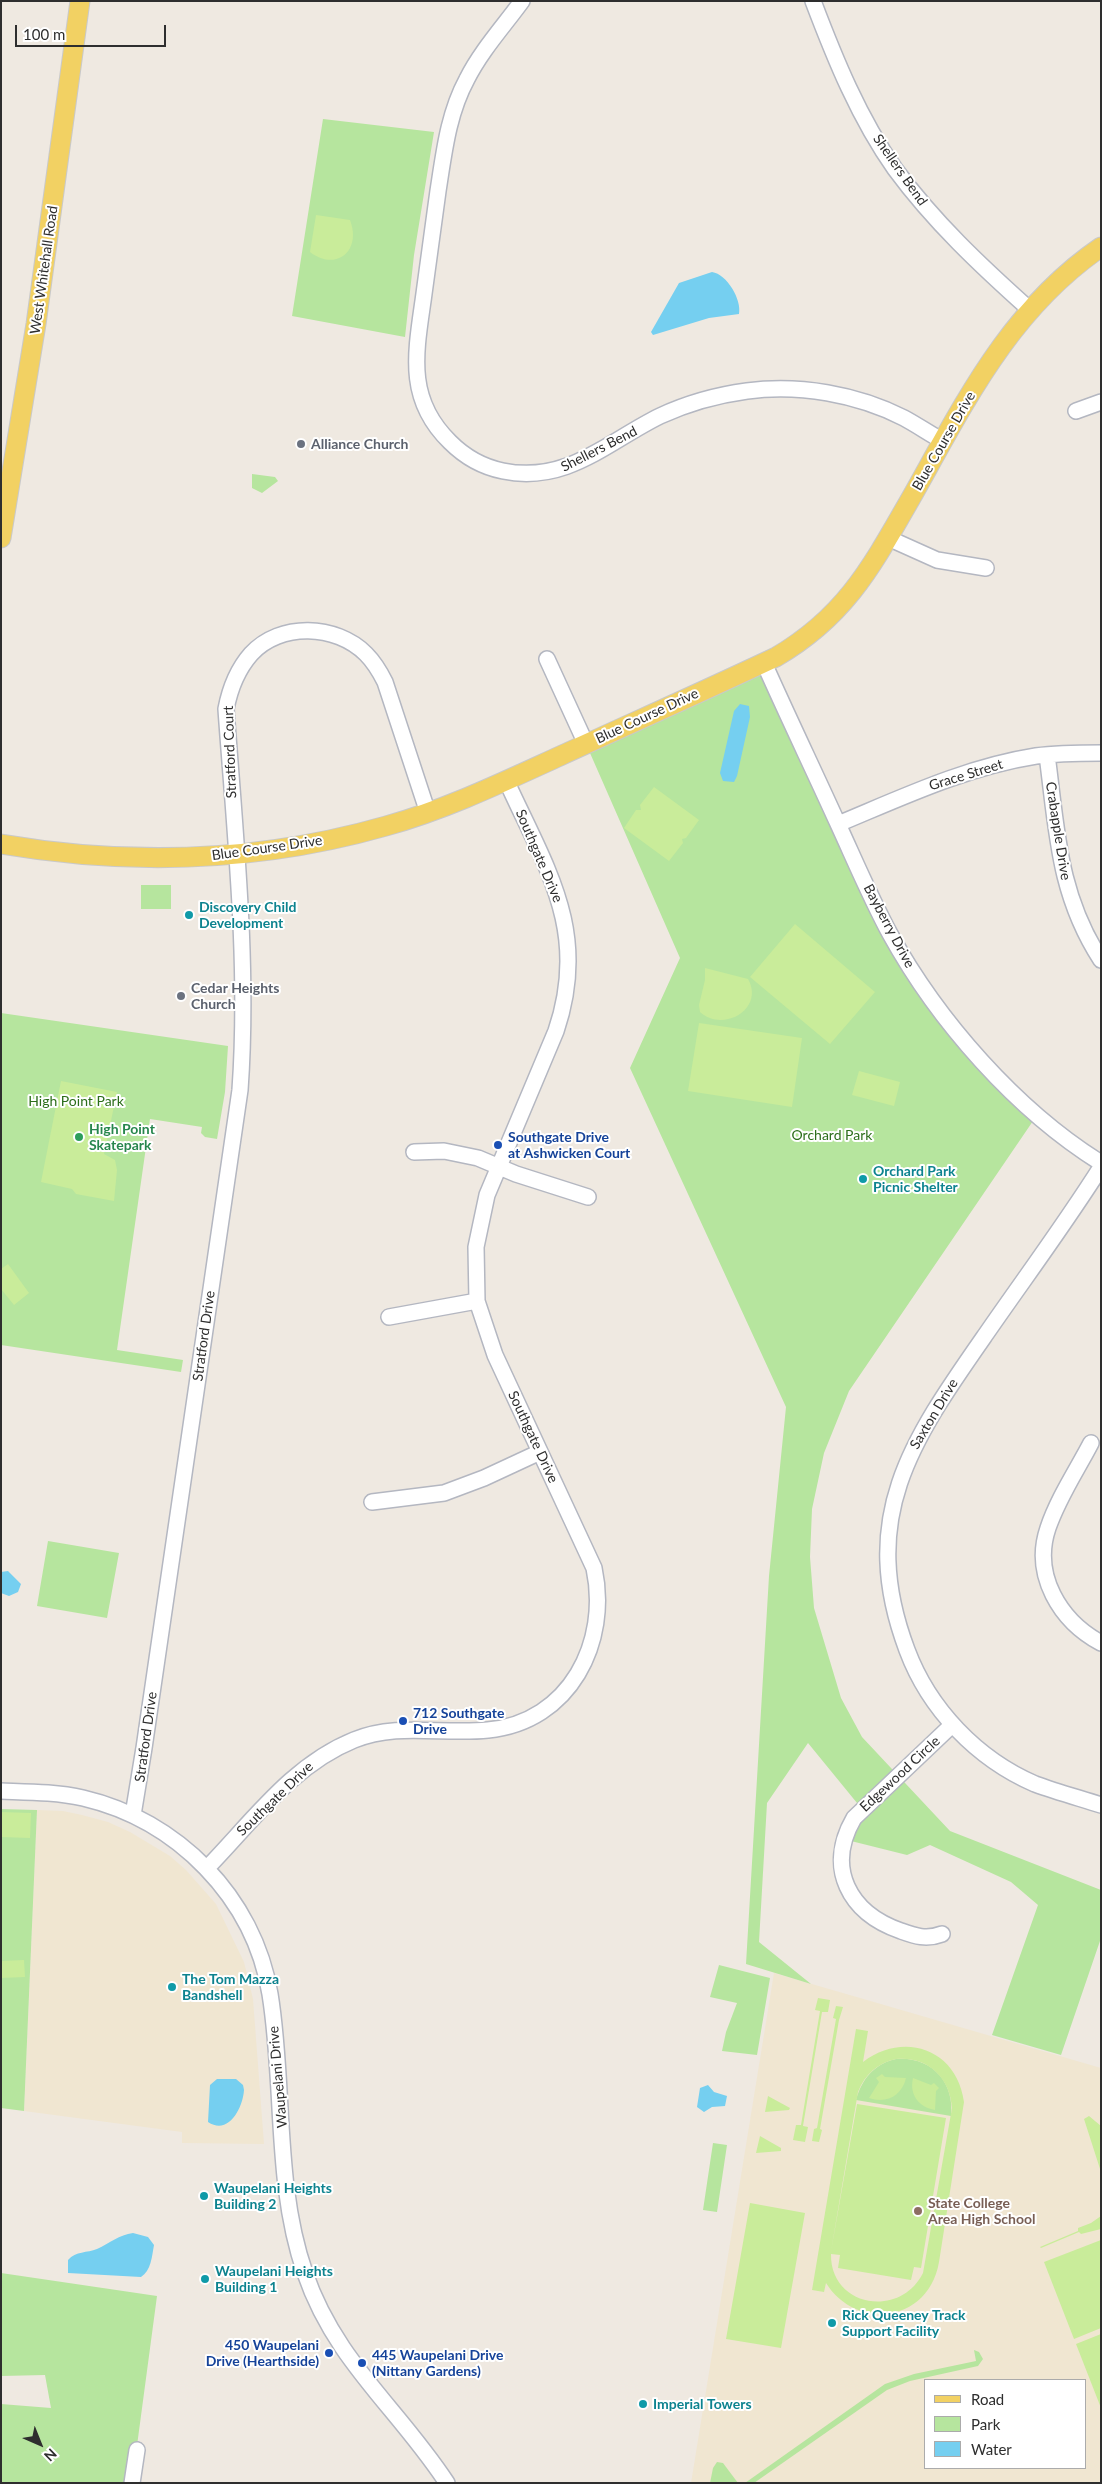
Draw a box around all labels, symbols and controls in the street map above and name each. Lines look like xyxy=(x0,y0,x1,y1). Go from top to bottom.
scale bar xyxy=(18,15,169,47)
text: 100 m xyxy=(23,25,65,43)
street label: Shellers Bend xyxy=(869,131,931,209)
street label: West Whitehall Road xyxy=(27,205,61,335)
street label: Blue Course Drive xyxy=(909,389,979,493)
street label: Shellers Bend xyxy=(558,423,640,475)
place label: Alliance Church xyxy=(311,436,408,452)
marker: Alliance Church xyxy=(295,438,307,450)
street label: Blue Course Drive xyxy=(593,685,701,747)
street label: Stratford Court xyxy=(220,705,240,799)
street label: Grace Street xyxy=(927,756,1005,794)
street label: Crabapple Drive xyxy=(1042,781,1074,881)
street label: Southgate Drive xyxy=(512,807,566,905)
street label: Blue Course Drive xyxy=(211,832,323,864)
street label: Bayberry Drive xyxy=(860,881,918,971)
place label: Discovery Child Development xyxy=(199,899,296,932)
marker: Discovery Child Development xyxy=(183,909,195,921)
place label: Cedar Heights Church xyxy=(191,980,279,1012)
marker: Cedar Heights Church xyxy=(175,990,187,1002)
park label: High Point Park xyxy=(28,1093,124,1109)
place label: High Point Skatepark xyxy=(89,1121,155,1154)
park label: Orchard Park xyxy=(792,1127,872,1143)
place label: Southgate Drive at Ashwicken Court xyxy=(508,1129,630,1162)
marker: High Point Skatepark xyxy=(73,1131,85,1143)
marker: Southgate Drive at Ashwicken Court xyxy=(492,1139,504,1151)
place label: Orchard Park Picnic Shelter xyxy=(873,1163,958,1196)
marker: Orchard Park Picnic Shelter xyxy=(857,1173,869,1185)
street label: Stratford Drive xyxy=(189,1290,219,1382)
street label: Saxton Drive xyxy=(906,1376,962,1452)
street label: Southgate Drive xyxy=(504,1388,562,1486)
street label: Stratford Drive xyxy=(131,1691,161,1783)
place label: 712 Southgate Drive xyxy=(413,1705,504,1738)
marker: 712 Southgate Drive xyxy=(397,1715,409,1727)
street label: Edgewood Circle xyxy=(857,1733,943,1815)
street label: Southgate Drive xyxy=(233,1758,317,1840)
place label: The Tom Mazza Bandshell xyxy=(182,1971,279,2004)
marker: The Tom Mazza Bandshell xyxy=(166,1981,178,1993)
street label: Waupelani Drive xyxy=(265,2025,291,2129)
place label: Waupelani Heights Building 2 xyxy=(214,2180,332,2212)
marker: Waupelani Heights Building 2 xyxy=(198,2190,210,2202)
place label: State College Area High School xyxy=(928,2195,1036,2228)
marker: State College Area High School xyxy=(912,2205,924,2217)
place label: Waupelani Heights Building 1 xyxy=(215,2263,333,2296)
marker: Waupelani Heights Building 1 xyxy=(199,2273,211,2285)
place label: Rick Queeney Track Support Facility xyxy=(842,2307,966,2340)
marker: Rick Queeney Track Support Facility xyxy=(826,2317,838,2329)
place label: 450 Waupelani Drive (Hearthside) xyxy=(206,2337,319,2370)
marker: 450 Waupelani Drive (Hearthside) xyxy=(323,2347,335,2359)
place label: 445 Waupelani Drive (Nittany Gardens) xyxy=(372,2347,503,2380)
marker: 445 Waupelani Drive (Nittany Gardens) xyxy=(356,2357,368,2369)
legend xyxy=(924,2379,1087,2469)
text: Road xyxy=(971,2390,1004,2408)
place label: Imperial Towers xyxy=(653,2396,752,2412)
marker: Imperial Towers xyxy=(637,2398,649,2410)
text: Park xyxy=(971,2415,1000,2433)
north arrow xyxy=(15,2419,65,2469)
text: Water xyxy=(971,2440,1012,2458)
text: N xyxy=(41,2445,61,2465)

